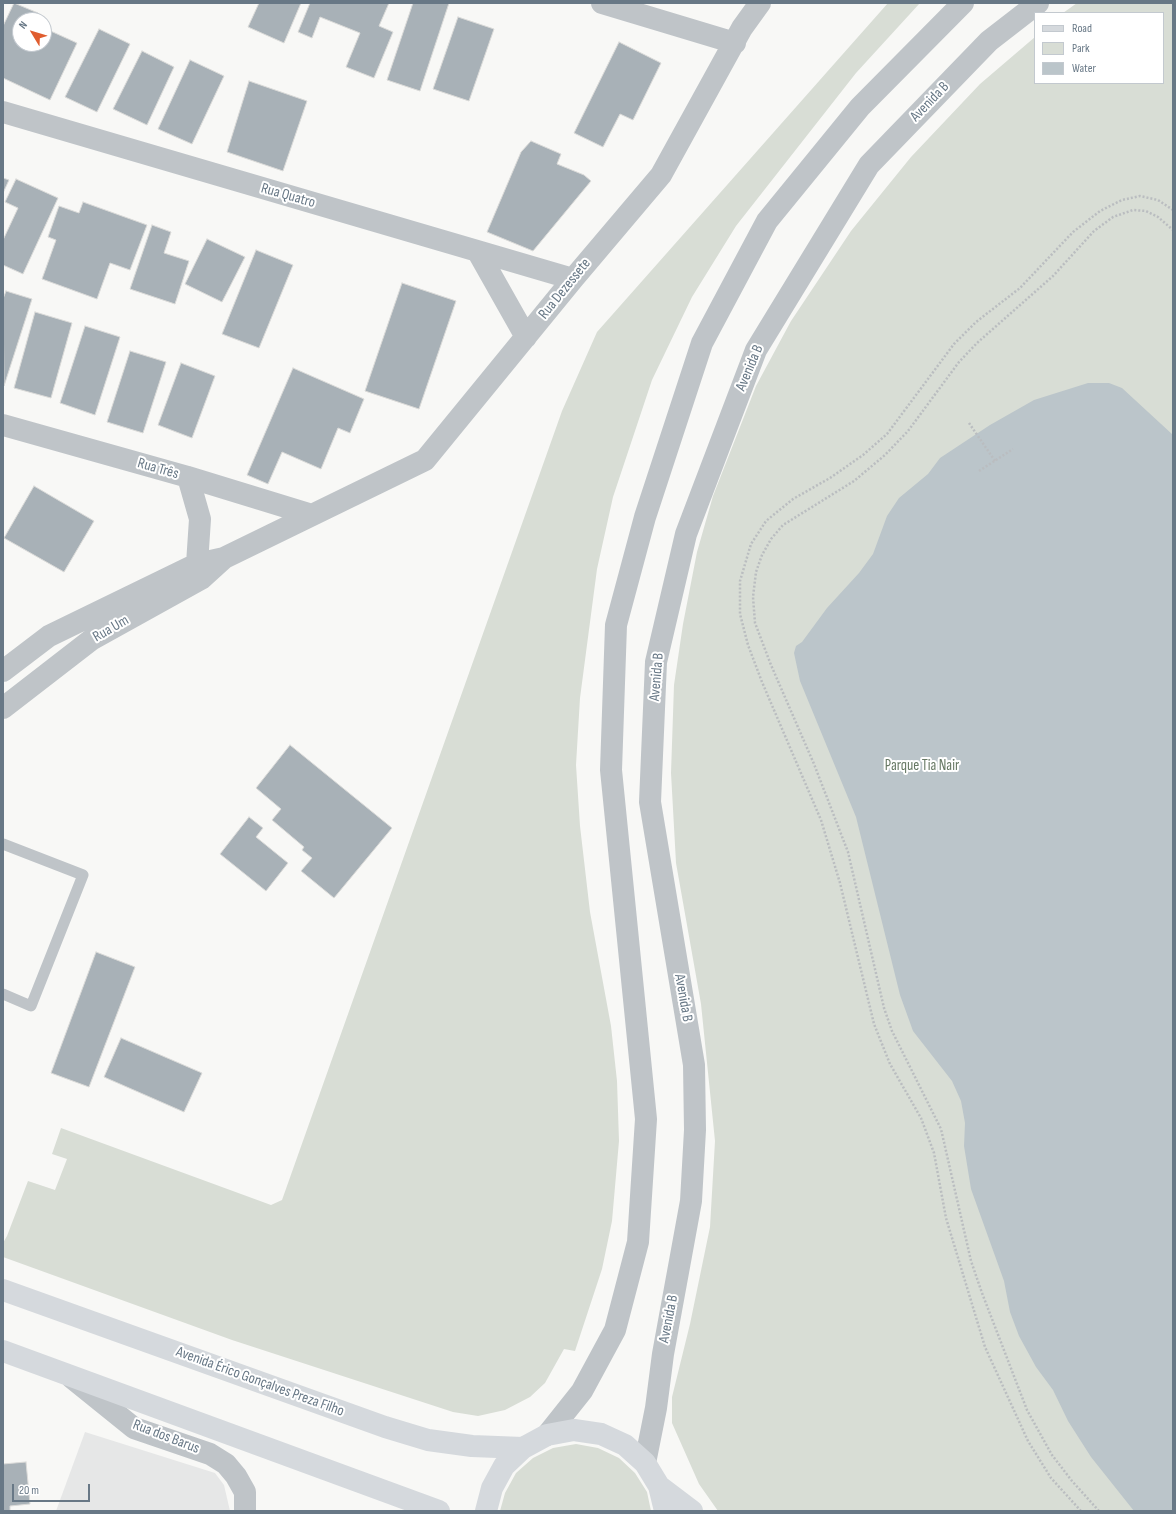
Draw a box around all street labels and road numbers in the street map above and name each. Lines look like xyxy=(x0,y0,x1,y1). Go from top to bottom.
street label: Avenida B xyxy=(907,78,953,126)
street label: Rua Quatro xyxy=(259,180,317,212)
street label: Rua Dezessete xyxy=(535,255,595,323)
street label: Avenida B xyxy=(732,342,768,394)
street label: Rua Três xyxy=(135,455,181,483)
street label: Rua Um xyxy=(90,612,132,646)
street label: Avenida B xyxy=(646,652,668,702)
street label: Avenida B xyxy=(670,973,696,1023)
street label: Avenida B xyxy=(656,1294,682,1344)
street label: Avenida Érico Gonçalves Preza Filho xyxy=(174,1343,346,1421)
street label: Rua dos Barus xyxy=(130,1416,202,1458)

